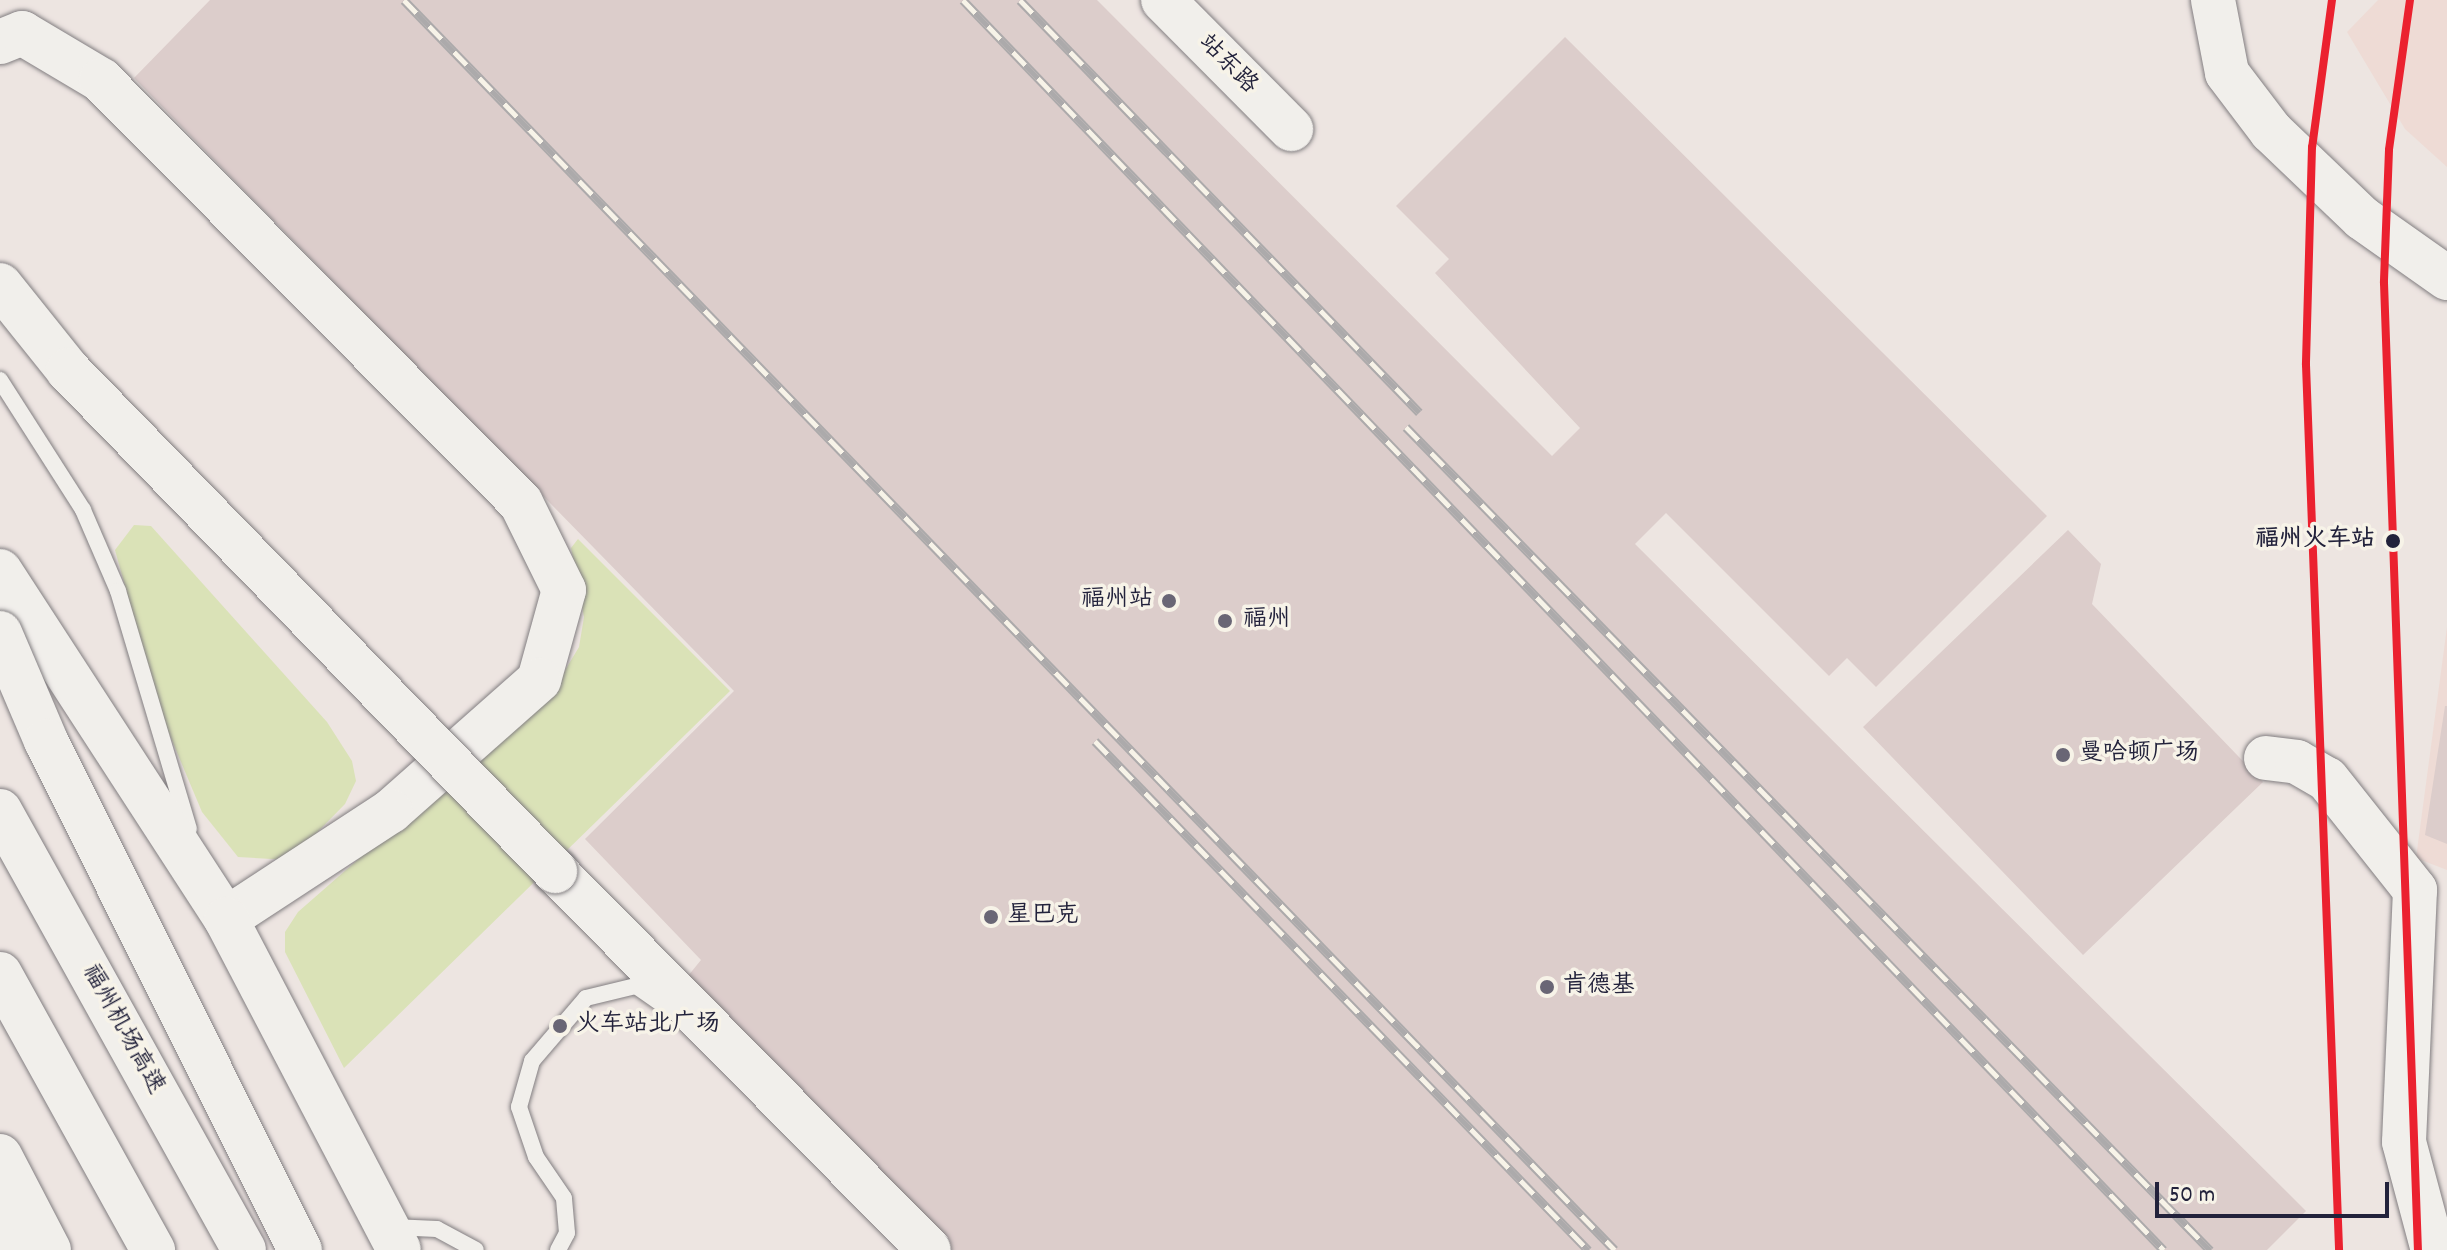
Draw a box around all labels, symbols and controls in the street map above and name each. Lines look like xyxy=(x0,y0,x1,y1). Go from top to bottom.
street label: 站东路 xyxy=(1191,29,1263,101)
place label: 福州火车站 xyxy=(2255,527,2375,555)
marker: 福州火车站 xyxy=(2382,530,2404,552)
place label: 福州站 xyxy=(1081,587,1153,615)
marker: 福州站 xyxy=(1160,592,1178,610)
place label: 福州 xyxy=(1243,607,1291,635)
marker: 福州 xyxy=(1214,610,1236,632)
place label: 曼哈顿广场 xyxy=(2079,741,2199,769)
marker: 曼哈顿广场 xyxy=(2054,746,2072,764)
place label: 星巴克 xyxy=(1007,903,1079,931)
marker: 星巴克 xyxy=(982,908,1000,926)
street label: 福州机场高速 xyxy=(74,960,170,1100)
place label: 肯德基 xyxy=(1563,973,1635,1001)
marker: 肯德基 xyxy=(1538,978,1556,996)
place label: 火车站北广场 xyxy=(576,1012,720,1040)
marker: 火车站北广场 xyxy=(551,1017,569,1035)
scale bar xyxy=(2159,1166,2393,1216)
text: 50 m xyxy=(2169,1179,2215,1213)

